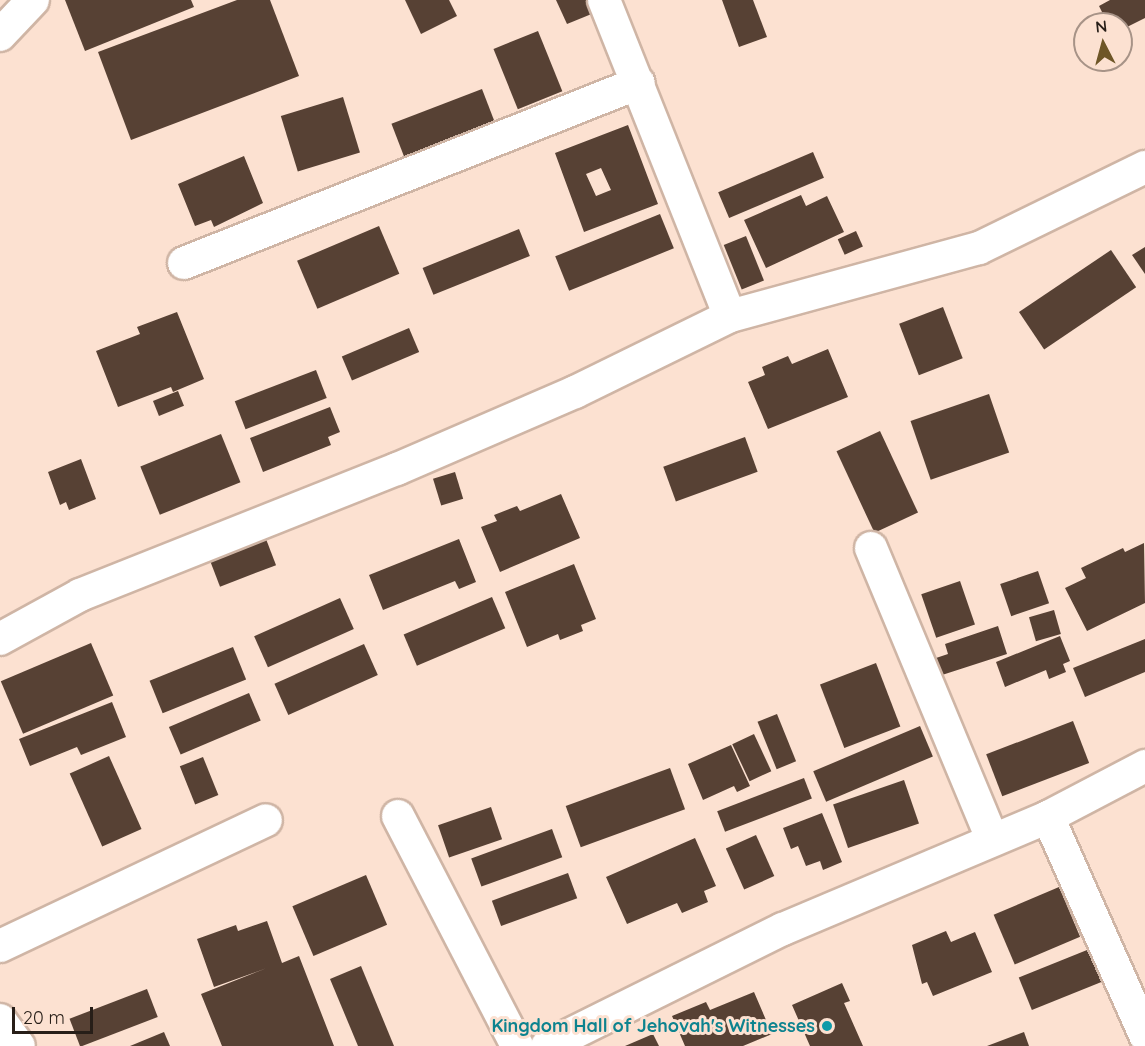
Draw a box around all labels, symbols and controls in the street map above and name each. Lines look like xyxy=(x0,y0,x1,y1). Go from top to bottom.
north arrow xyxy=(1073,12,1133,72)
text: N xyxy=(1094,16,1108,37)
scale bar xyxy=(15,995,96,1033)
text: 20 m xyxy=(23,1006,65,1029)
place label: Kingdom Hall of Jehovah's Witnesses xyxy=(492,1015,815,1037)
marker: Kingdom Hall of Jehovah's Witnesses xyxy=(820,1019,834,1033)

